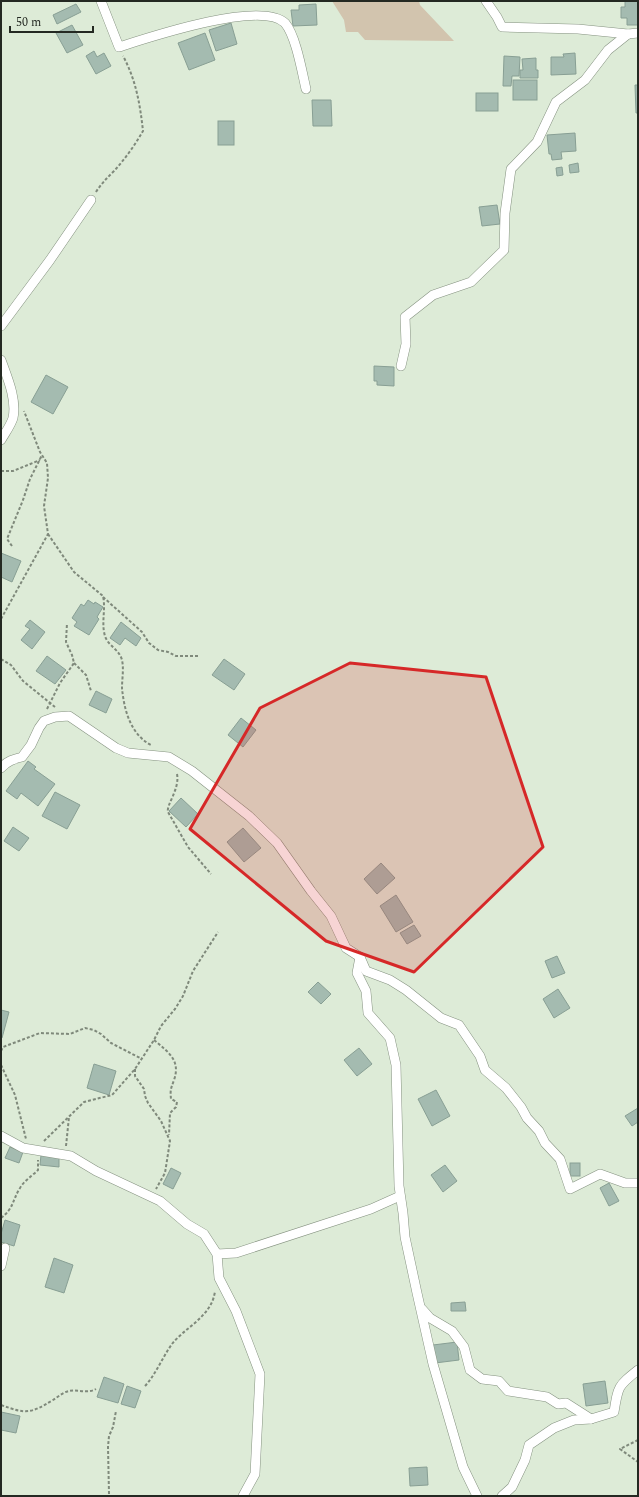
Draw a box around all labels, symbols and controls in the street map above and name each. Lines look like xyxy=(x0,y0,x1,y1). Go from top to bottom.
scale bar xyxy=(10,8,93,34)
text: 50 m xyxy=(16,13,41,32)

